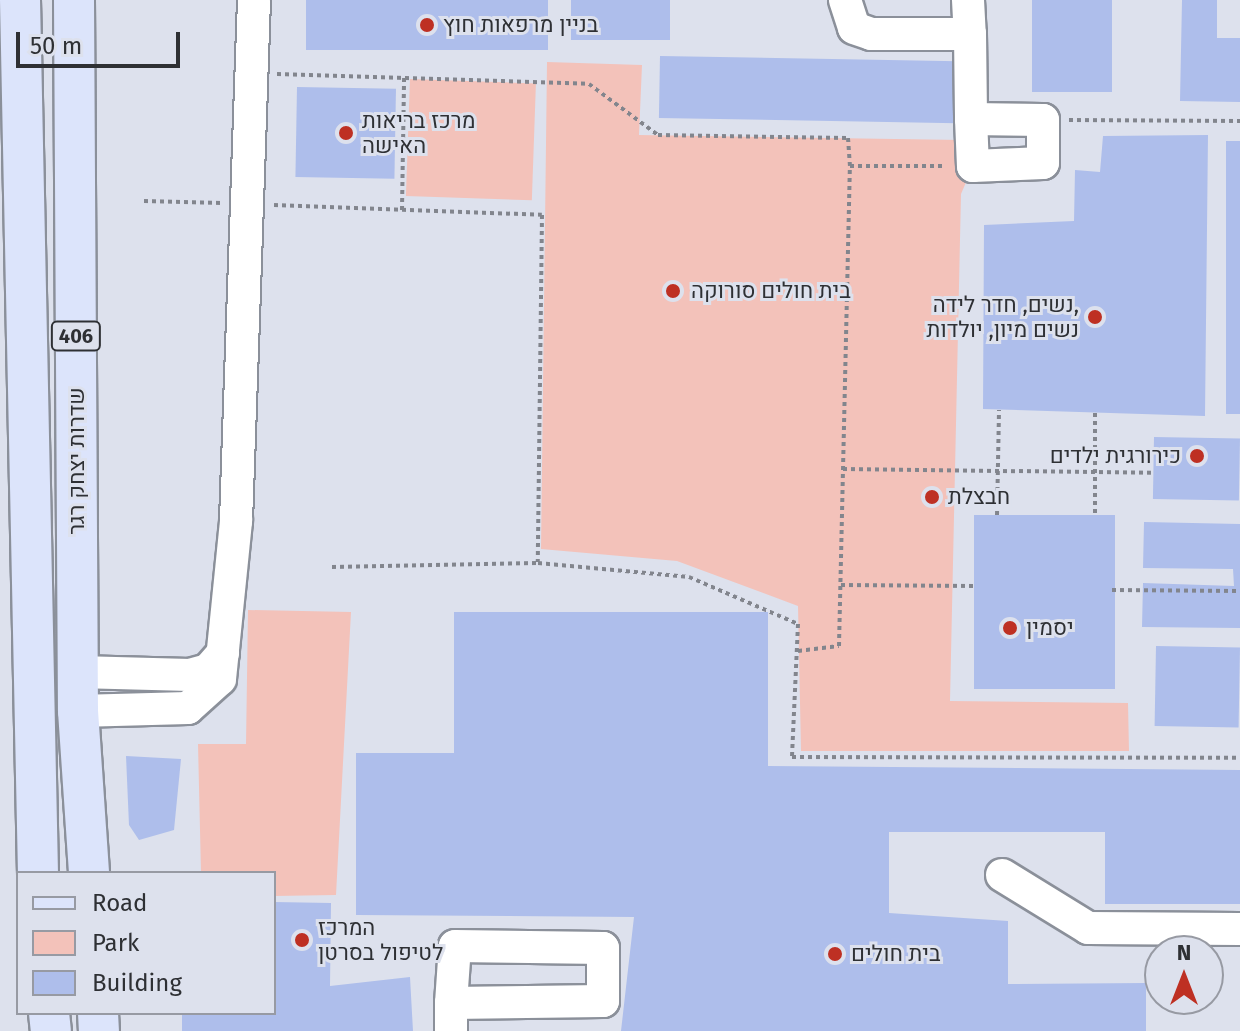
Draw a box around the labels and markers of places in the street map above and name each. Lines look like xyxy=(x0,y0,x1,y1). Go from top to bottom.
place label: בניין מרפאות חוץ xyxy=(443,12,598,38)
marker: בניין מרפאות חוץ xyxy=(418,16,436,34)
place label: מרכז בריאות האישה xyxy=(362,107,476,158)
marker: מרכז בריאות האישה xyxy=(337,124,355,142)
place label: בית חולים סורוקה xyxy=(691,278,851,304)
marker: בית חולים סורוקה xyxy=(662,280,684,302)
place label: נשים, חדר לידה, נשים מיון, יולדות xyxy=(926,291,1079,342)
marker: נשים, חדר לידה, נשים מיון, יולדות xyxy=(1086,308,1104,326)
place label: כירורגית ילדים xyxy=(1050,443,1181,469)
marker: כירורגית ילדים xyxy=(1188,447,1206,465)
place label: חבצלת xyxy=(948,484,1010,510)
marker: חבצלת xyxy=(923,488,941,506)
place label: יסמין xyxy=(1026,615,1074,641)
marker: יסמין xyxy=(1001,619,1019,637)
place label: המרכז לטיפול בסרטן xyxy=(318,914,443,966)
marker: המרכז לטיפול בסרטן xyxy=(293,931,311,949)
place label: בית חולים xyxy=(851,941,941,967)
marker: בית חולים xyxy=(826,945,844,963)

